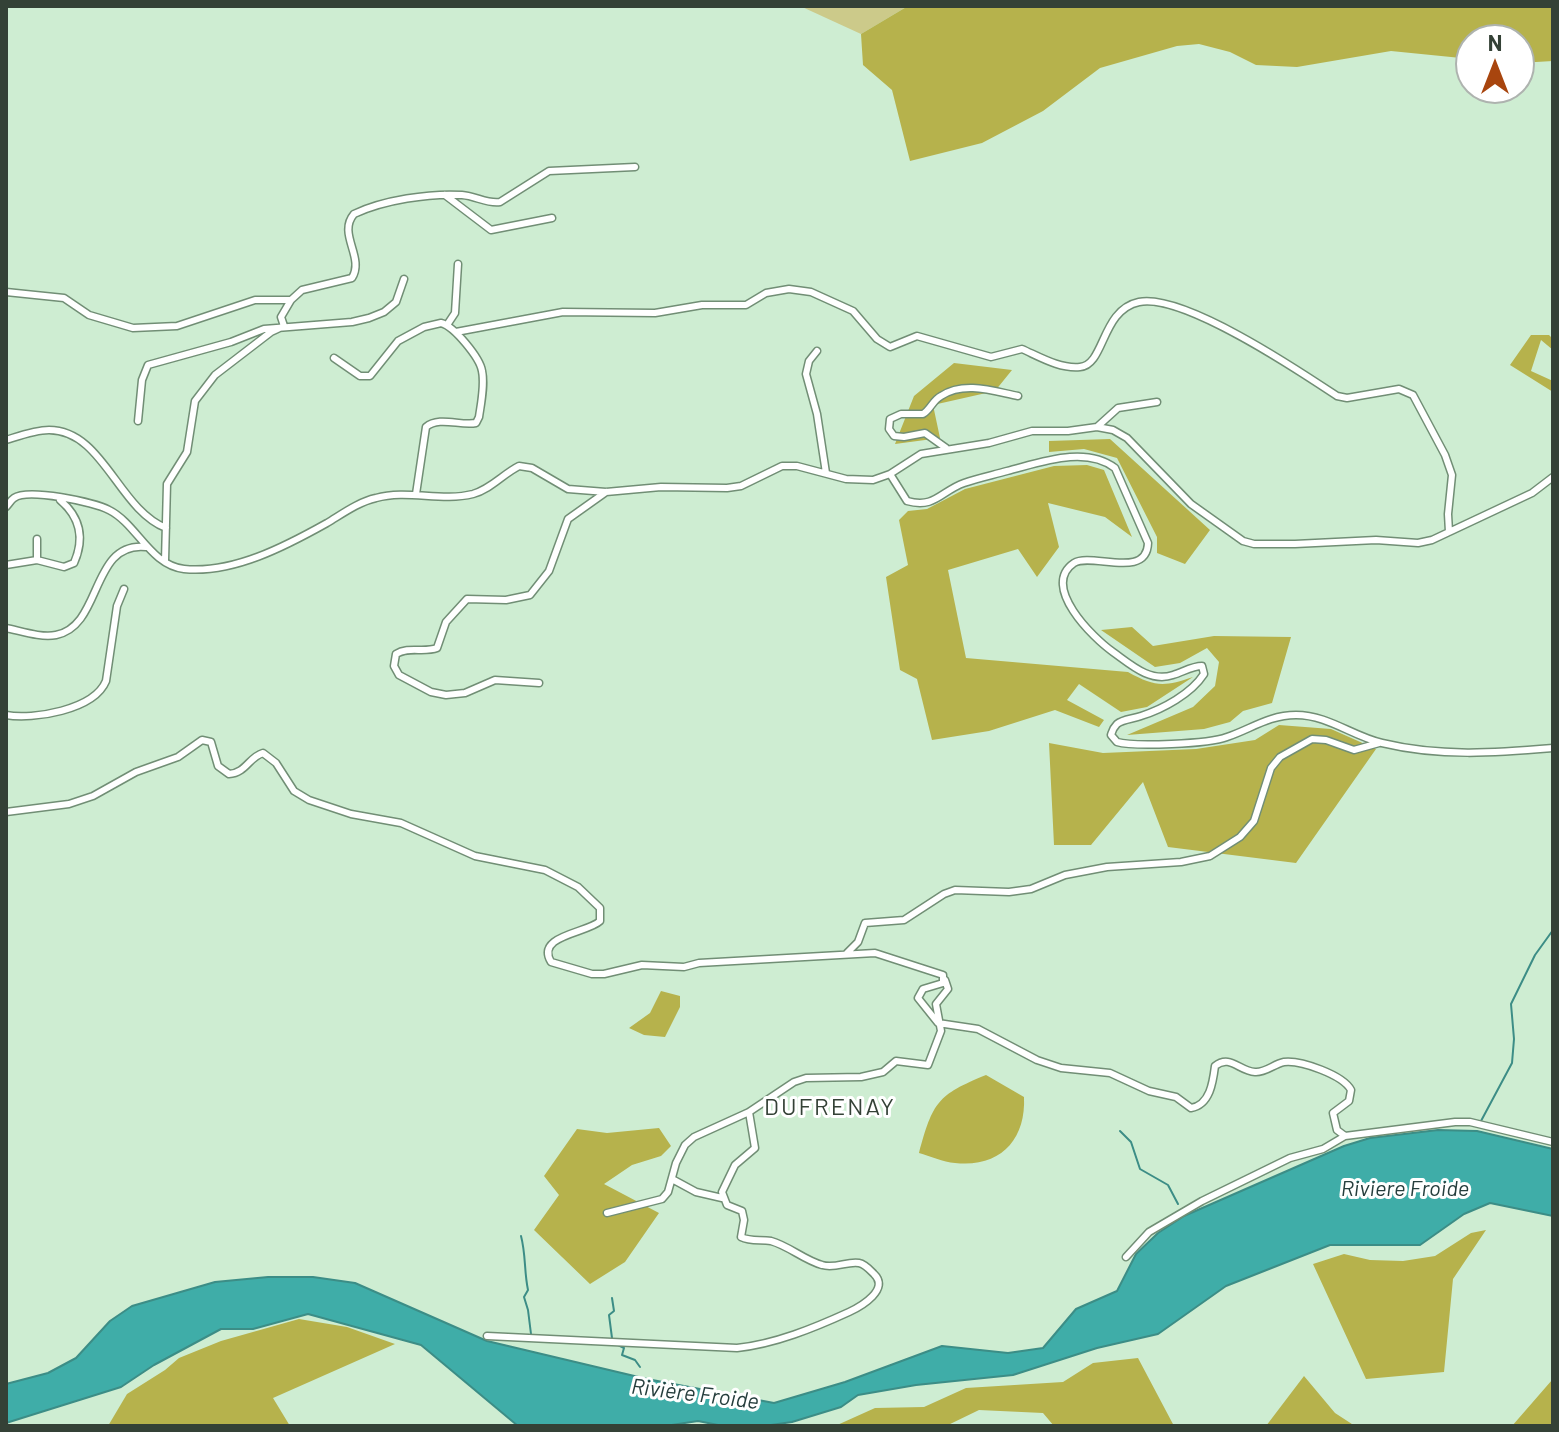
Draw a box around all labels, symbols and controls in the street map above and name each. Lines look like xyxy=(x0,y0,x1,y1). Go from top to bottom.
north arrow xyxy=(1455,24,1535,104)
text: N xyxy=(1488,29,1502,55)
district label: DUFRENAY xyxy=(764,1093,896,1121)
water label: Riviere Froide xyxy=(1341,1176,1469,1202)
water label: Rivière Froide xyxy=(630,1373,760,1415)

